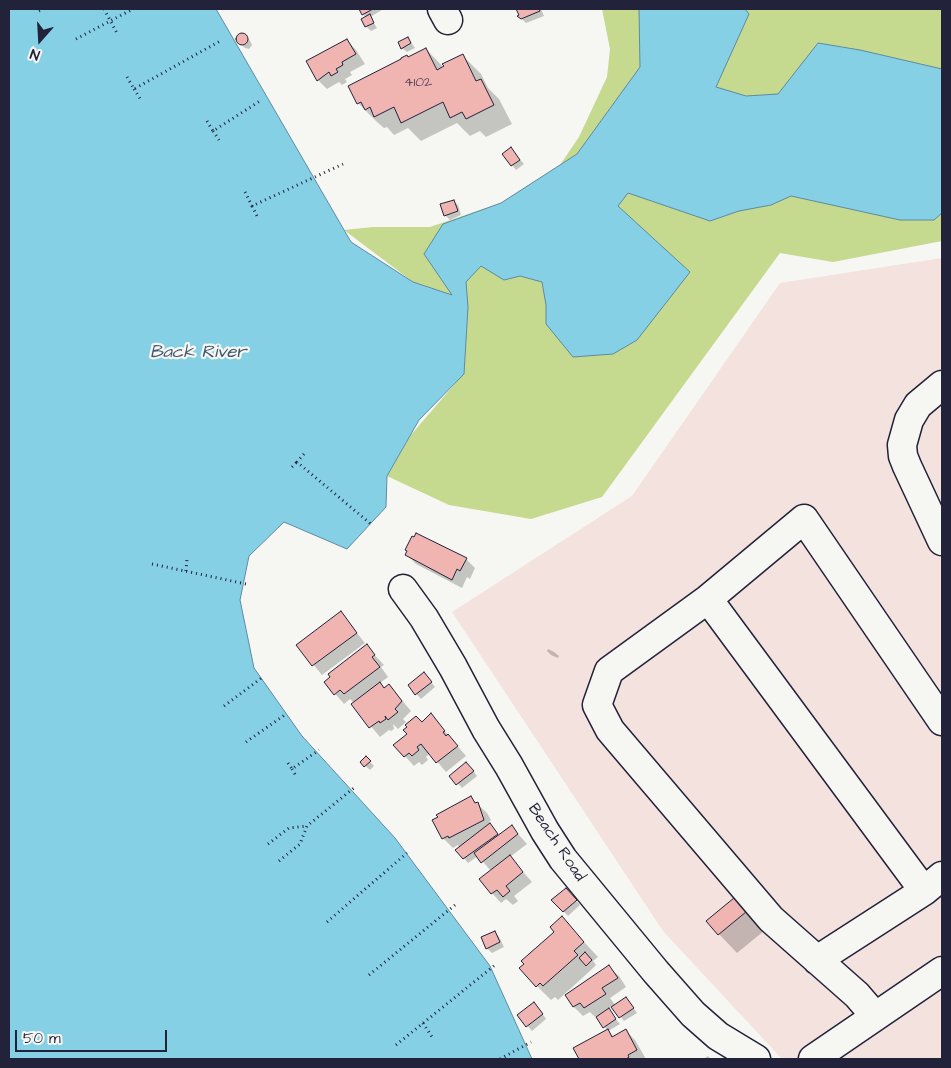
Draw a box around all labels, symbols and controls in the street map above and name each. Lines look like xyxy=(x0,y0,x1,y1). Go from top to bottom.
north arrow xyxy=(15,15,65,65)
text: N xyxy=(28,43,43,65)
house number: 4102 xyxy=(404,75,432,91)
water label: Back River xyxy=(150,342,246,364)
street label: Beach Road xyxy=(523,801,589,885)
scale bar xyxy=(18,1020,170,1052)
text: 50 m xyxy=(23,1028,61,1049)

